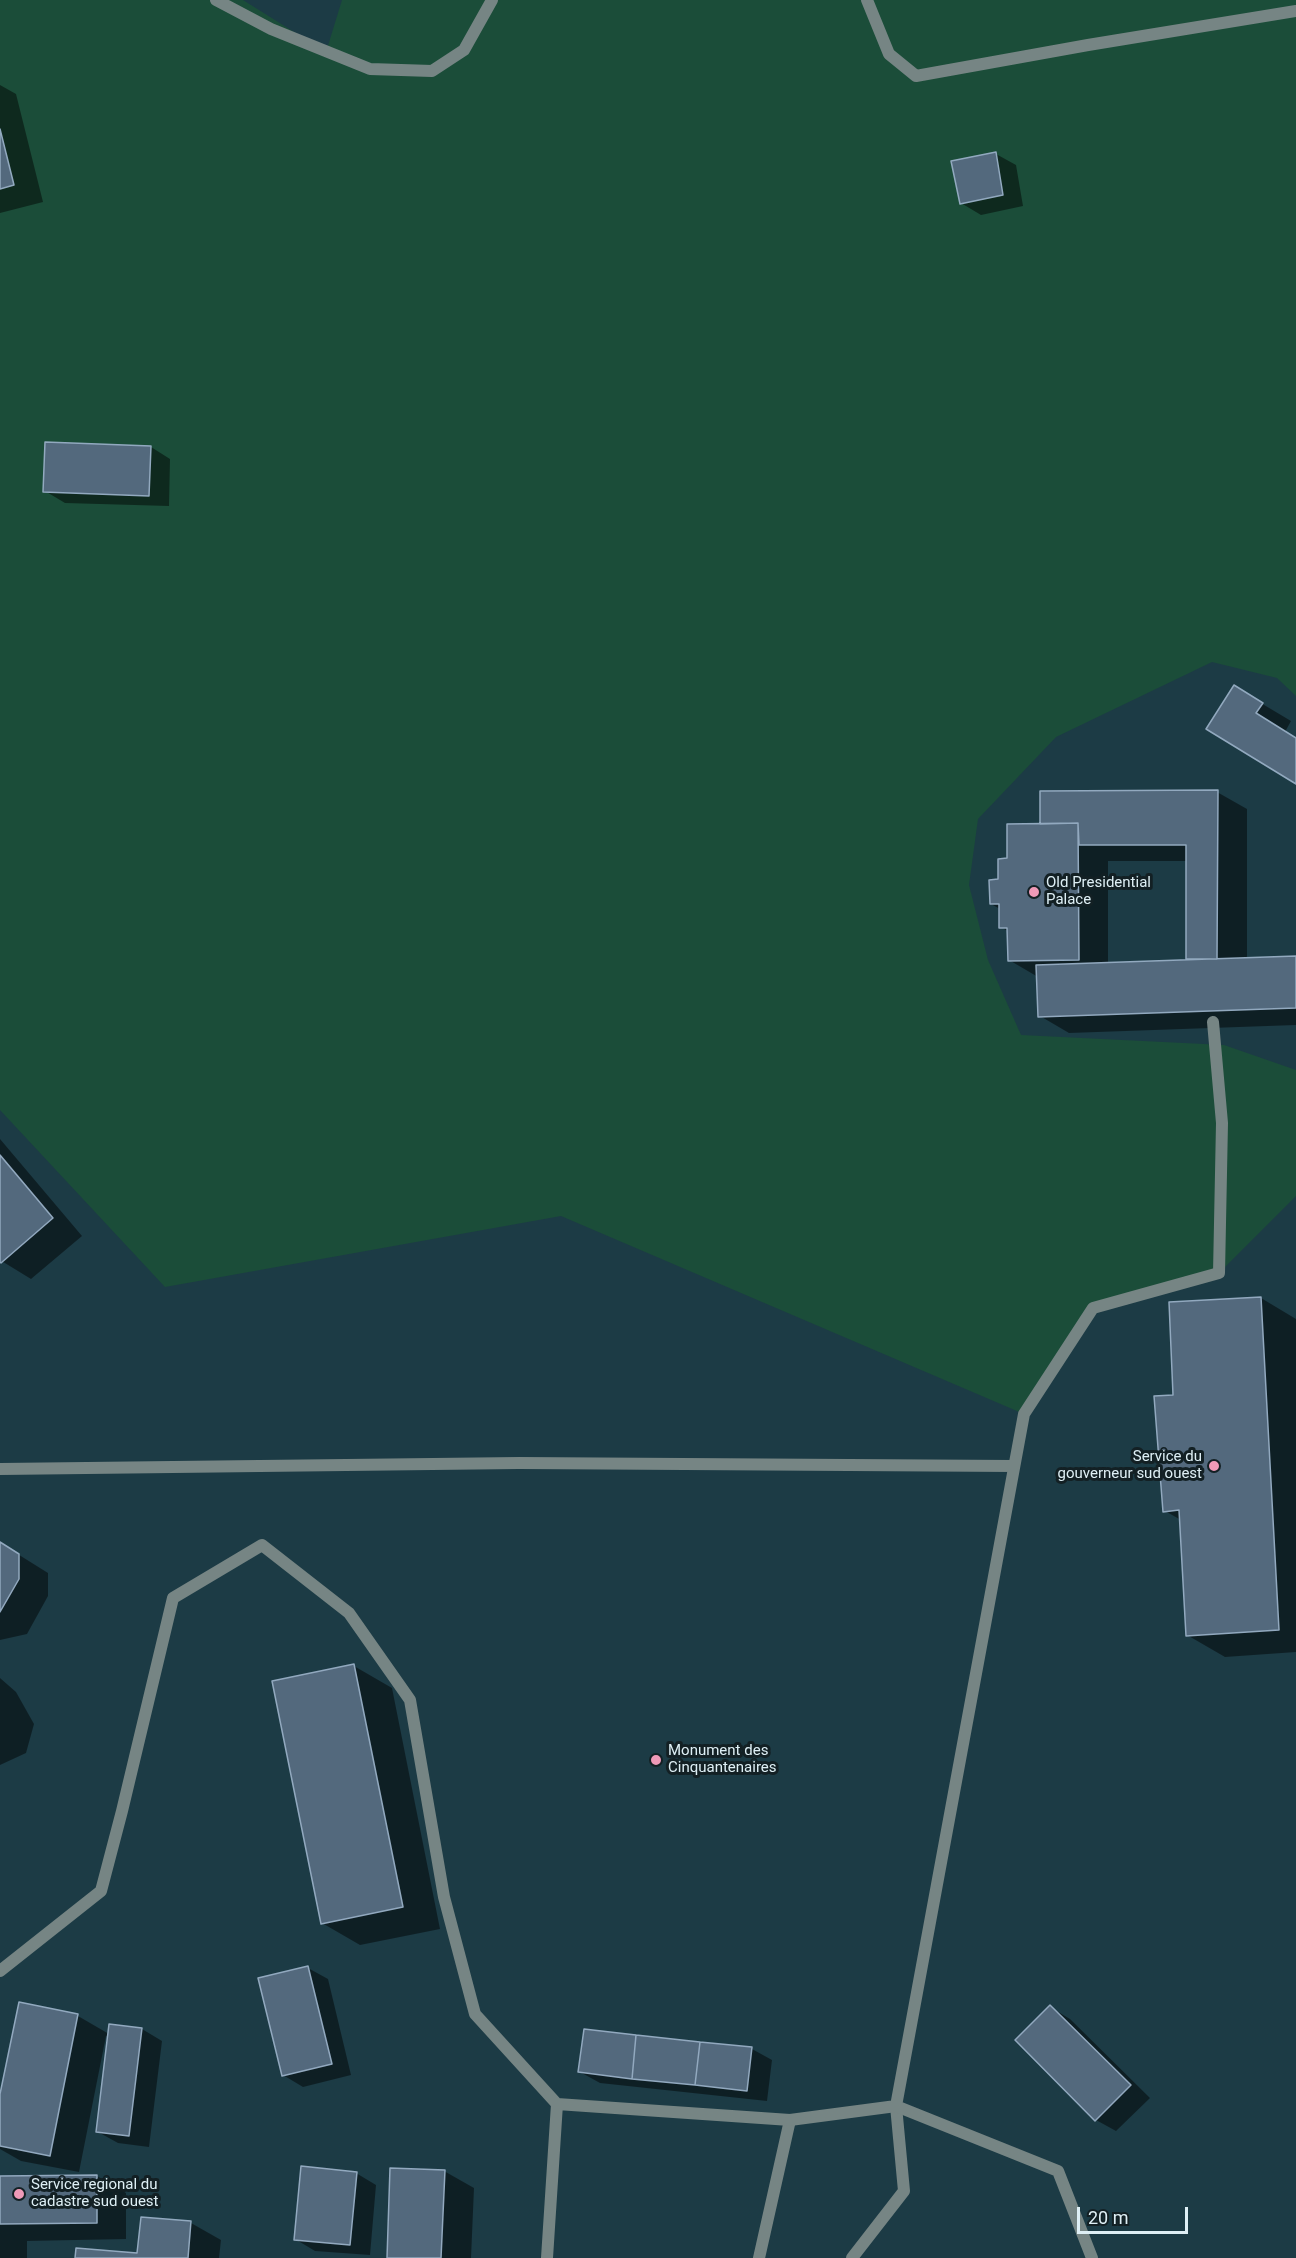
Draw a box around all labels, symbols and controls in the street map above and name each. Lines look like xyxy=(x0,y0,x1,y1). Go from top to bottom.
place label: Old Presidential Palace xyxy=(1046,874,1151,909)
marker: Old Presidential Palace xyxy=(1027,885,1041,899)
place label: Service du gouverneur sud ouest xyxy=(1058,1448,1202,1483)
marker: Service du gouverneur sud ouest xyxy=(1207,1459,1221,1473)
place label: Monument des Cinquantenaires xyxy=(668,1742,777,1777)
marker: Monument des Cinquantenaires xyxy=(649,1753,663,1767)
place label: Service regional du cadastre sud ouest xyxy=(31,2176,159,2211)
marker: Service regional du cadastre sud ouest xyxy=(12,2187,26,2201)
scale bar xyxy=(1080,2195,1191,2233)
text: 20 m xyxy=(1088,2207,1128,2228)

